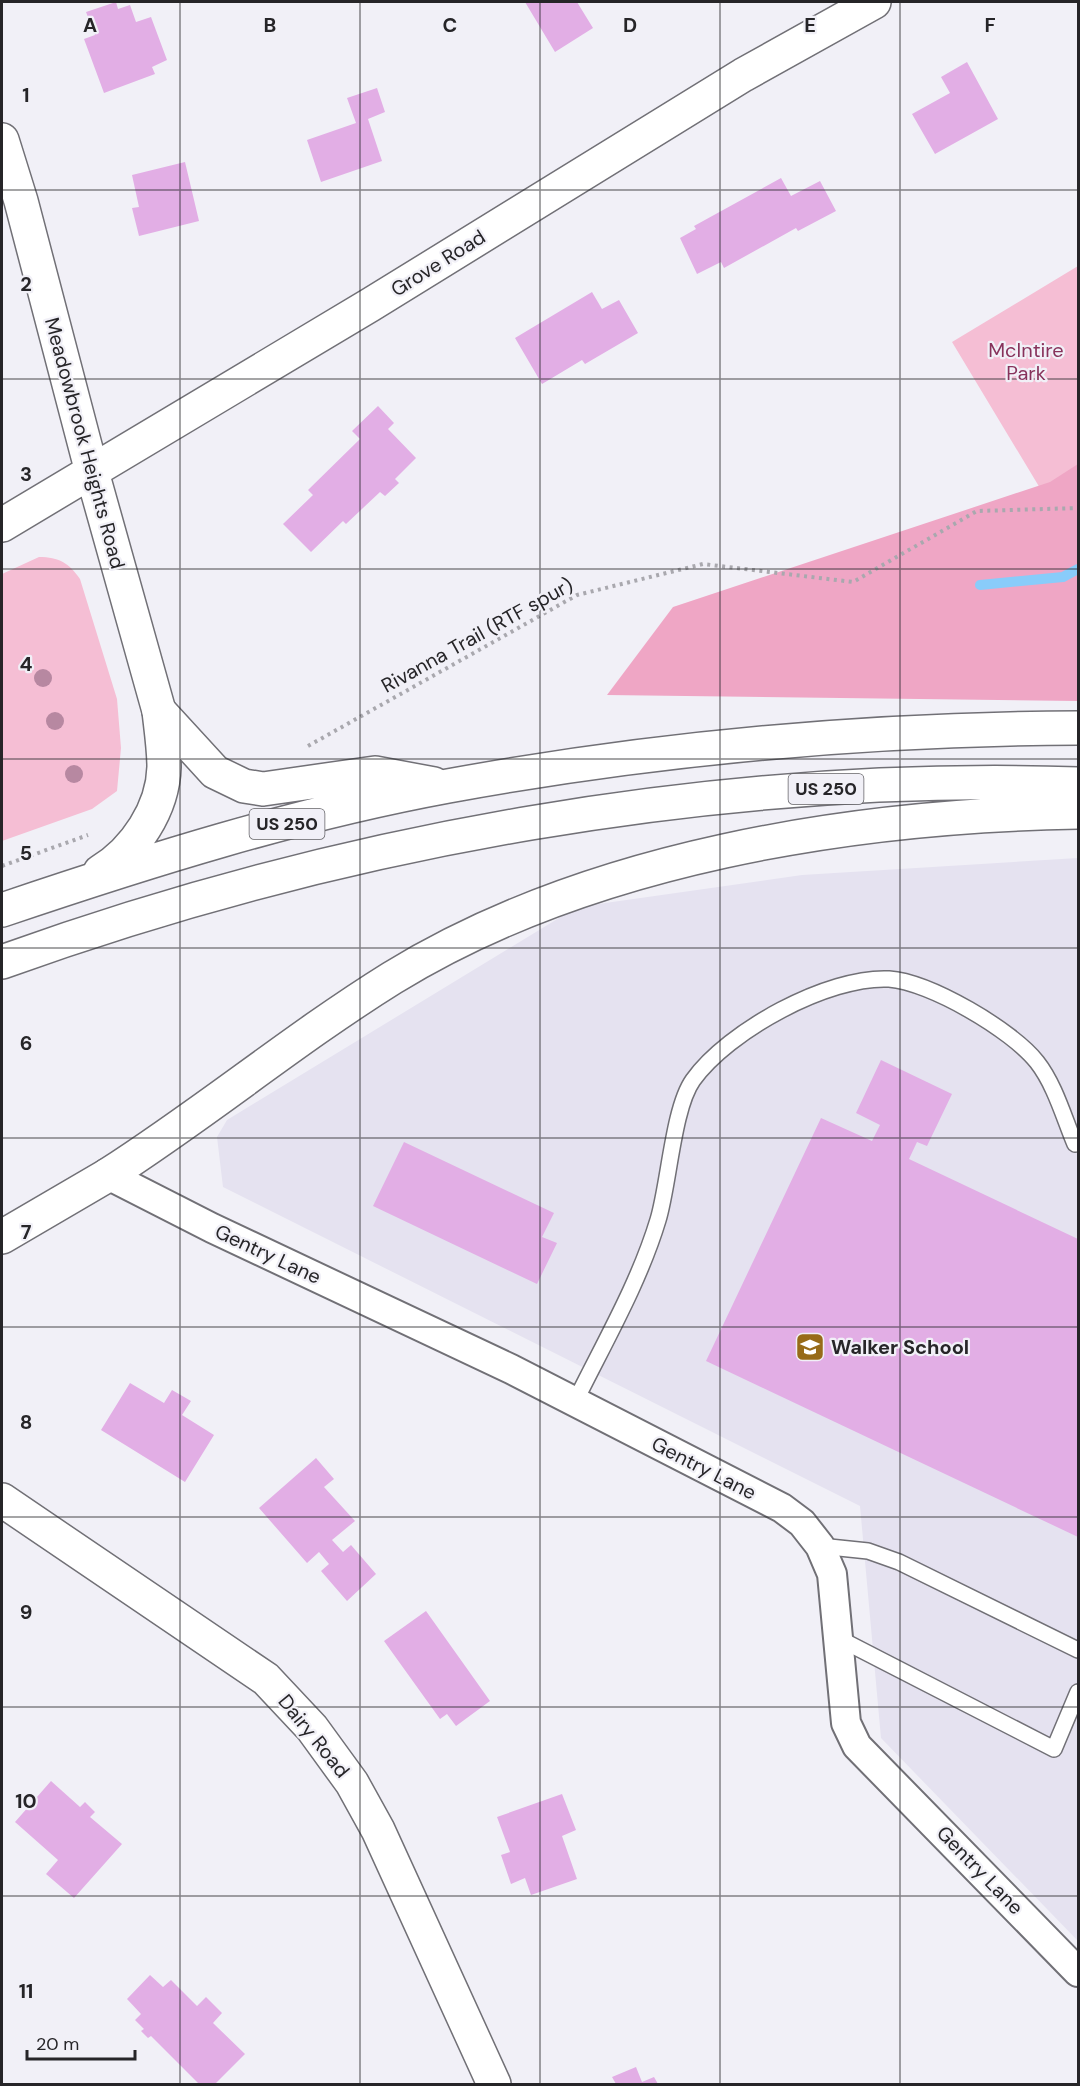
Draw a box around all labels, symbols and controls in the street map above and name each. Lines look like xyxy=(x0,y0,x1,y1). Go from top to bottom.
text: A xyxy=(83,12,97,38)
text: B xyxy=(264,12,276,38)
text: C xyxy=(443,12,457,38)
text: D xyxy=(623,12,637,38)
text: E xyxy=(804,12,816,38)
text: F xyxy=(984,12,996,38)
text: 1 xyxy=(22,82,30,108)
street label: Grove Road xyxy=(386,224,490,302)
text: 2 xyxy=(20,271,32,297)
street label: Meadowbrook Heights Road xyxy=(39,314,131,572)
park label: McIntire Park xyxy=(988,337,1064,386)
text: 3 xyxy=(20,461,32,487)
street label: Rivanna Trail (RTF spur) xyxy=(377,571,577,699)
text: 4 xyxy=(20,651,33,677)
road number: US 250 xyxy=(788,774,864,804)
road number: US 250 xyxy=(250,809,324,839)
text: 5 xyxy=(20,840,32,866)
text: 6 xyxy=(20,1030,32,1056)
street label: Gentry Lane xyxy=(211,1218,325,1290)
text: 7 xyxy=(21,1219,32,1245)
school or university icon: Walker School xyxy=(794,1331,826,1363)
place label: Walker School xyxy=(831,1334,969,1360)
text: 8 xyxy=(20,1409,32,1435)
street label: Gentry Lane xyxy=(647,1431,761,1505)
text: 9 xyxy=(20,1599,32,1625)
street label: Dairy Road xyxy=(272,1689,356,1783)
text: 10 xyxy=(15,1788,37,1814)
street label: Gentry Lane xyxy=(931,1820,1029,1920)
text: 11 xyxy=(19,1978,33,2004)
scale bar xyxy=(27,2023,135,2061)
text: 20 m xyxy=(36,2032,79,2056)

